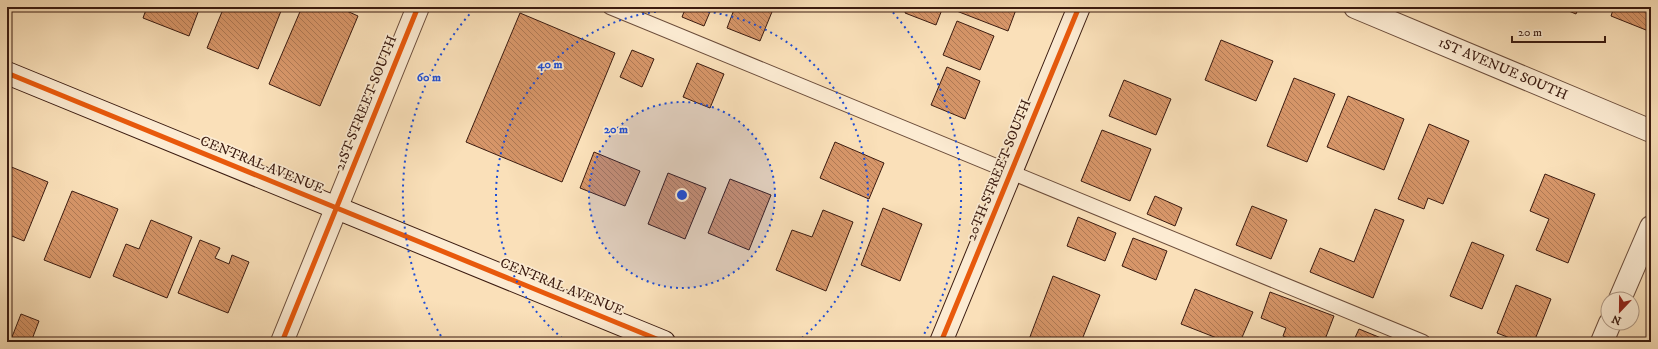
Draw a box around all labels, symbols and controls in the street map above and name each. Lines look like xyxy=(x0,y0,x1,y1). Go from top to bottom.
scale bar xyxy=(1512,18,1605,44)
text: 20 m xyxy=(1518,25,1542,40)
street label: 21ST STREET SOUTH xyxy=(331,33,401,173)
street label: 1ST AVENUE SOUTH xyxy=(1436,34,1571,105)
text: 40 m xyxy=(537,57,562,72)
text: 60 m xyxy=(417,70,441,85)
street label: 20TH STREET SOUTH xyxy=(962,96,1036,243)
text: 20 m xyxy=(604,122,628,137)
street label: CENTRAL AVENUE xyxy=(197,132,327,198)
centre of rings xyxy=(675,188,689,202)
street label: CENTRAL AVENUE xyxy=(497,254,627,320)
north arrow xyxy=(1600,291,1640,331)
text: N xyxy=(1610,311,1623,328)

